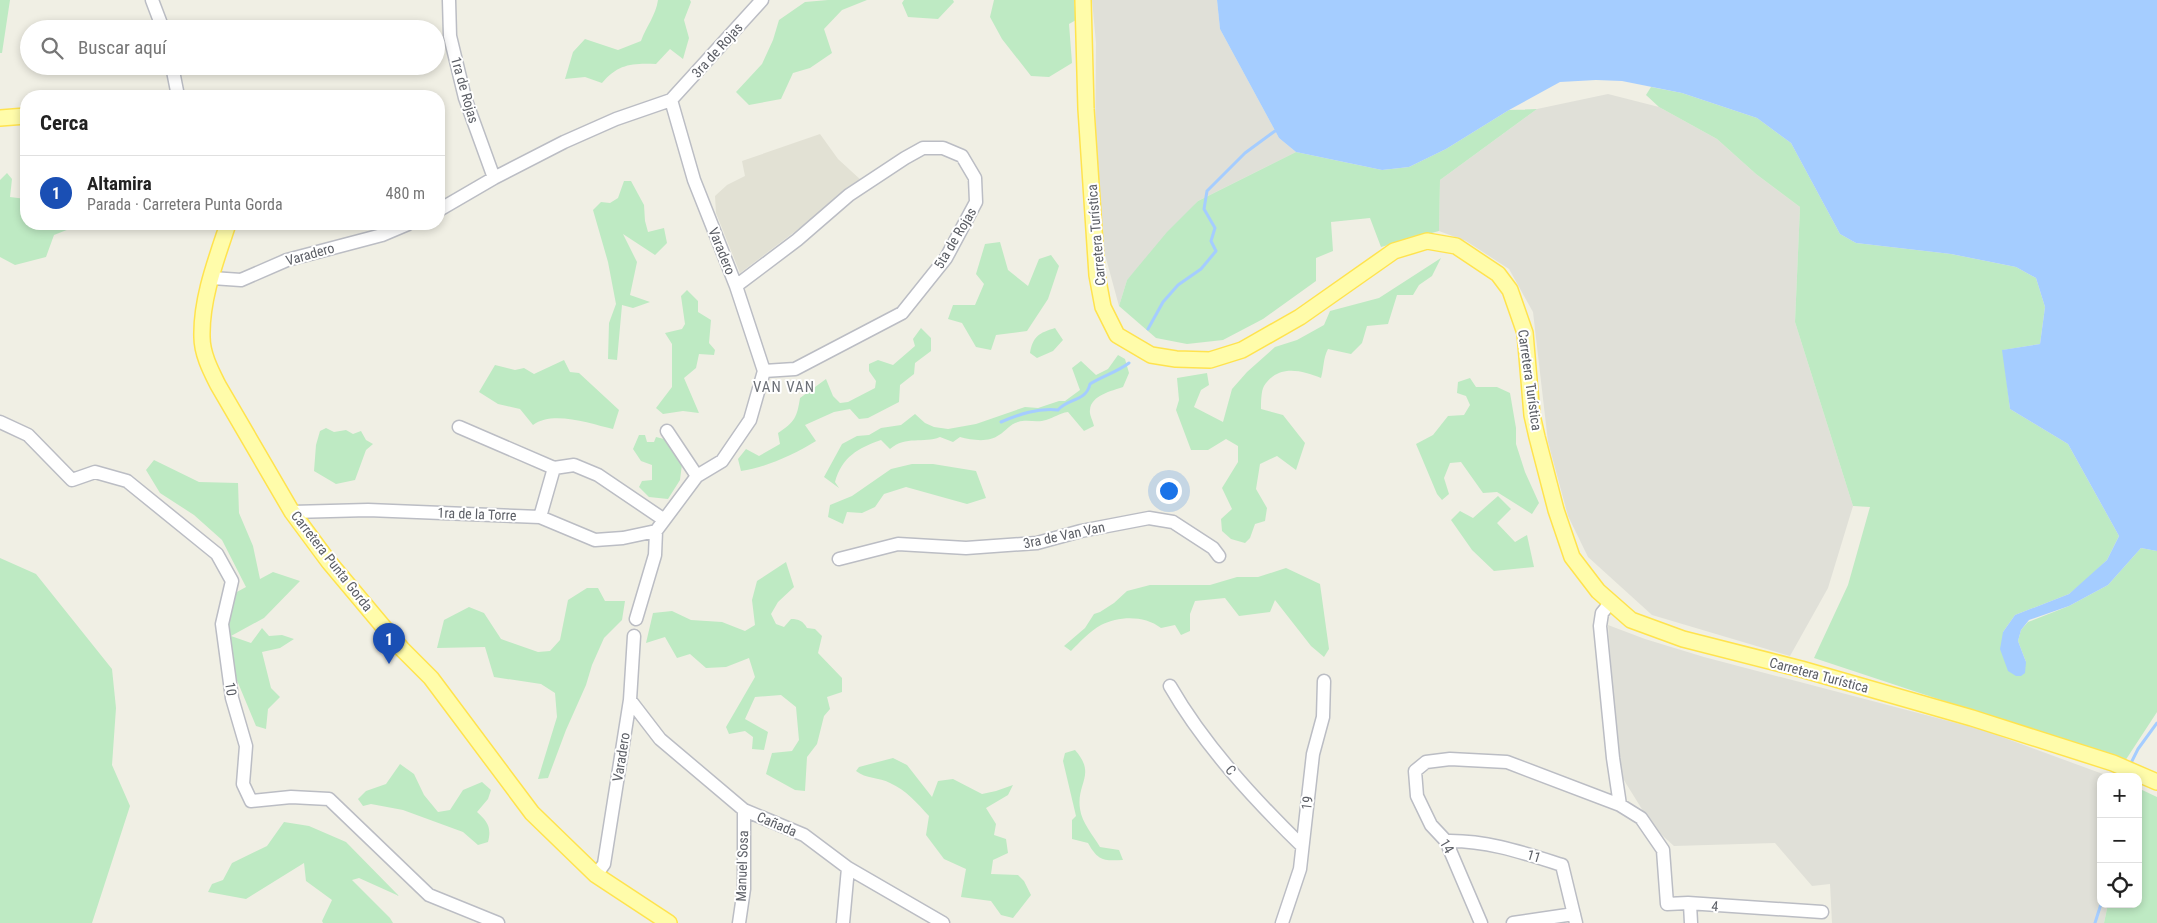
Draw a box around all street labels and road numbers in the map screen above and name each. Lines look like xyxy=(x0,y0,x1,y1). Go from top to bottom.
street label: 3ra de Rojas xyxy=(688,19,746,81)
street label: 1ra de Rojas xyxy=(448,55,482,125)
street label: Carretera Turística xyxy=(1084,184,1108,286)
street label: 5ta de Rojas xyxy=(931,205,979,271)
street label: Varadero xyxy=(705,225,739,277)
street label: Varadero xyxy=(284,239,336,269)
street label: Carretera Turística xyxy=(1515,328,1545,432)
street label: 1ra de la Torre xyxy=(437,505,517,523)
street label: Carretera Punta Gorda xyxy=(288,508,376,614)
street label: 3ra de Van Van xyxy=(1022,519,1106,551)
street label: Carretera Turística xyxy=(1768,654,1870,696)
street label: 10 xyxy=(222,681,240,697)
street label: Varadero xyxy=(609,731,633,783)
street label: C xyxy=(1222,762,1240,778)
street label: 19 xyxy=(1298,795,1316,811)
street label: Cañada xyxy=(755,808,799,840)
street label: Manuel Sosa xyxy=(733,830,751,902)
street label: 14 xyxy=(1437,836,1457,856)
street label: 11 xyxy=(1525,846,1543,866)
street label: 4 xyxy=(1711,898,1719,914)

